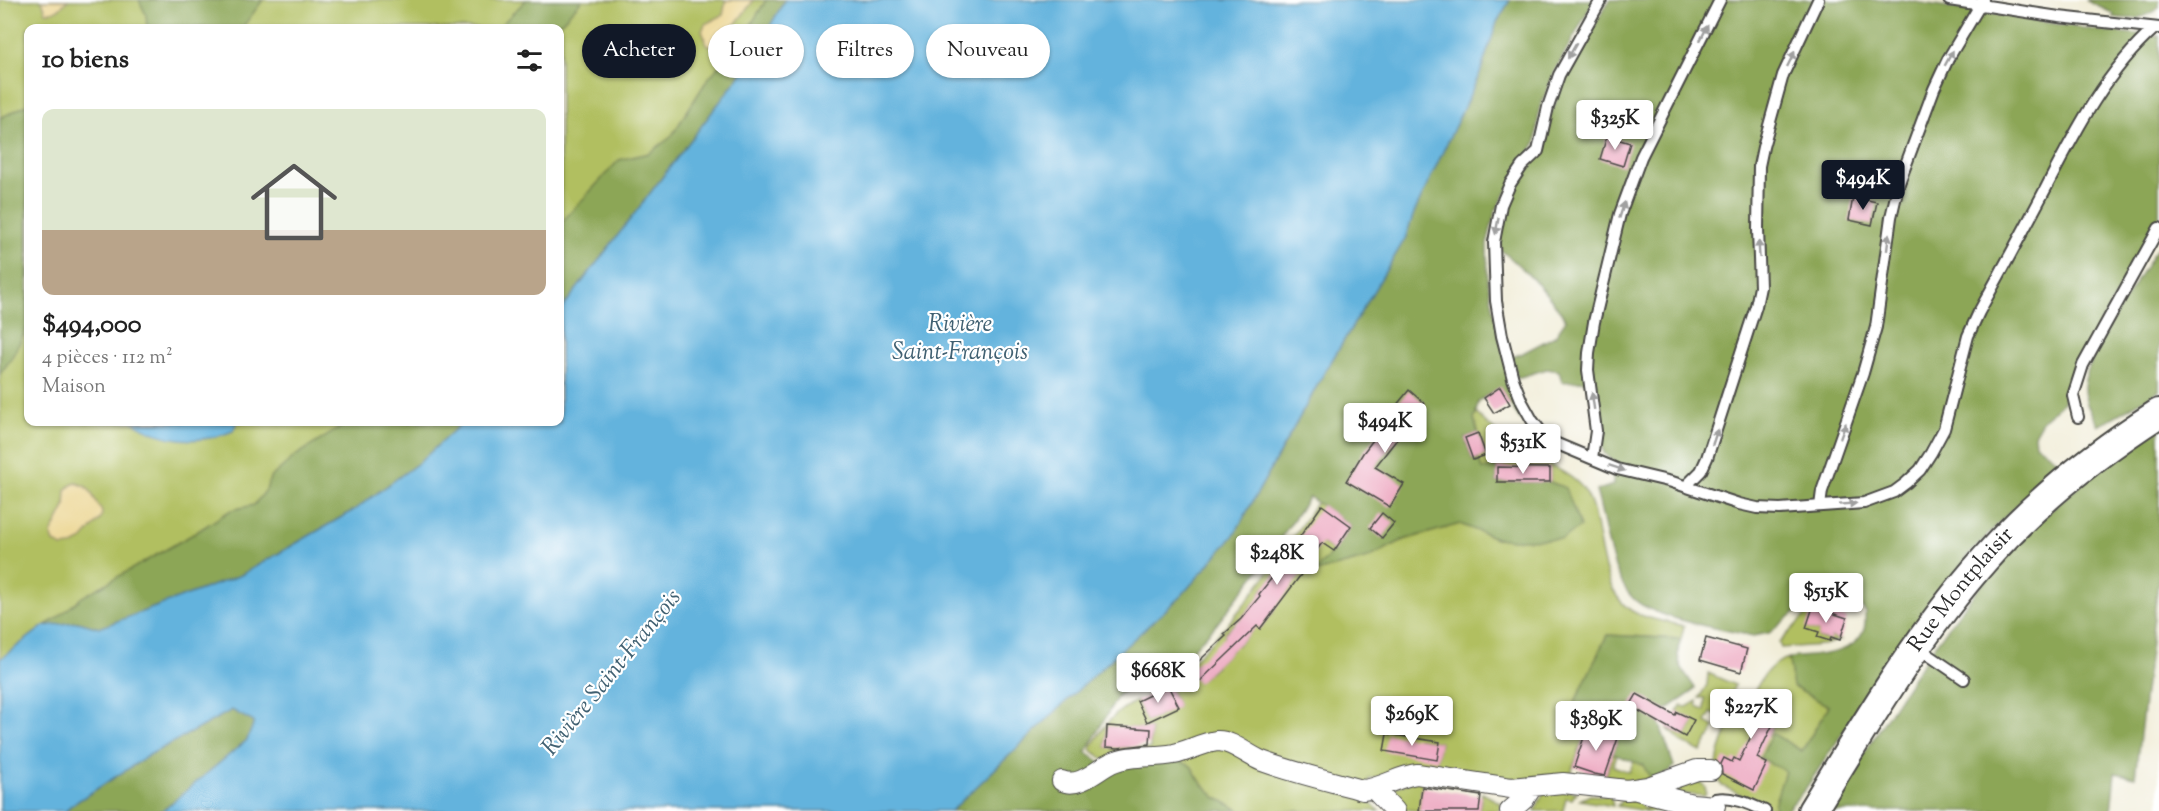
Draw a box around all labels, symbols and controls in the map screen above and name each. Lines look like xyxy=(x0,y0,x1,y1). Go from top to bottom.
chip: Acheter xyxy=(582,24,696,78)
chip: Louer xyxy=(708,24,804,78)
chip: Filtres xyxy=(816,24,914,78)
chip: Nouveau xyxy=(926,24,1050,78)
one-way arrow xyxy=(1698,24,1708,42)
text: 10 biens xyxy=(42,42,129,79)
one-way arrow xyxy=(1567,42,1577,59)
icon: filters xyxy=(513,44,546,77)
one-way arrow xyxy=(1944,49,1954,66)
one-way arrow xyxy=(1786,50,1796,67)
pin: $325K xyxy=(1573,100,1657,151)
text: $325K xyxy=(1590,105,1640,134)
icon: home xyxy=(240,148,348,256)
pin: $494K xyxy=(1821,160,1905,211)
text: $494K xyxy=(1836,165,1890,194)
one-way arrow xyxy=(1618,201,1628,219)
one-way arrow xyxy=(1492,217,1501,236)
one-way arrow xyxy=(1883,232,1893,251)
one-way arrow xyxy=(1754,239,1764,258)
text: $494,000 xyxy=(42,307,141,344)
water label: Rivière Saint-François xyxy=(892,308,1028,370)
text: 4 pièces · 112 m² xyxy=(42,344,173,373)
text: Maison xyxy=(42,373,106,402)
one-way arrow xyxy=(1588,391,1597,410)
pin: $494K xyxy=(1343,403,1427,454)
text: $494K xyxy=(1358,408,1412,437)
one-way arrow xyxy=(1839,422,1849,440)
pin: $531K xyxy=(1481,424,1565,475)
one-way arrow xyxy=(1710,428,1720,446)
text: $531K xyxy=(1500,429,1546,458)
one-way arrow xyxy=(1608,464,1626,474)
one-way arrow xyxy=(1839,500,1858,509)
street label: Rue Montplaisir xyxy=(1901,521,2022,659)
pin: $248K xyxy=(1235,535,1319,586)
text: $248K xyxy=(1250,540,1304,569)
pin: $515K xyxy=(1784,573,1868,624)
text: $515K xyxy=(1803,578,1849,607)
water label: Rivière Saint-François xyxy=(534,583,690,763)
pin: $668K xyxy=(1116,653,1200,704)
text: $668K xyxy=(1130,658,1186,687)
pin: $227K xyxy=(1709,689,1793,740)
text: $227K xyxy=(1724,694,1778,723)
pin: $269K xyxy=(1370,696,1454,747)
text: $269K xyxy=(1385,701,1439,730)
pin: $389K xyxy=(1554,701,1638,752)
text: $389K xyxy=(1570,706,1622,735)

